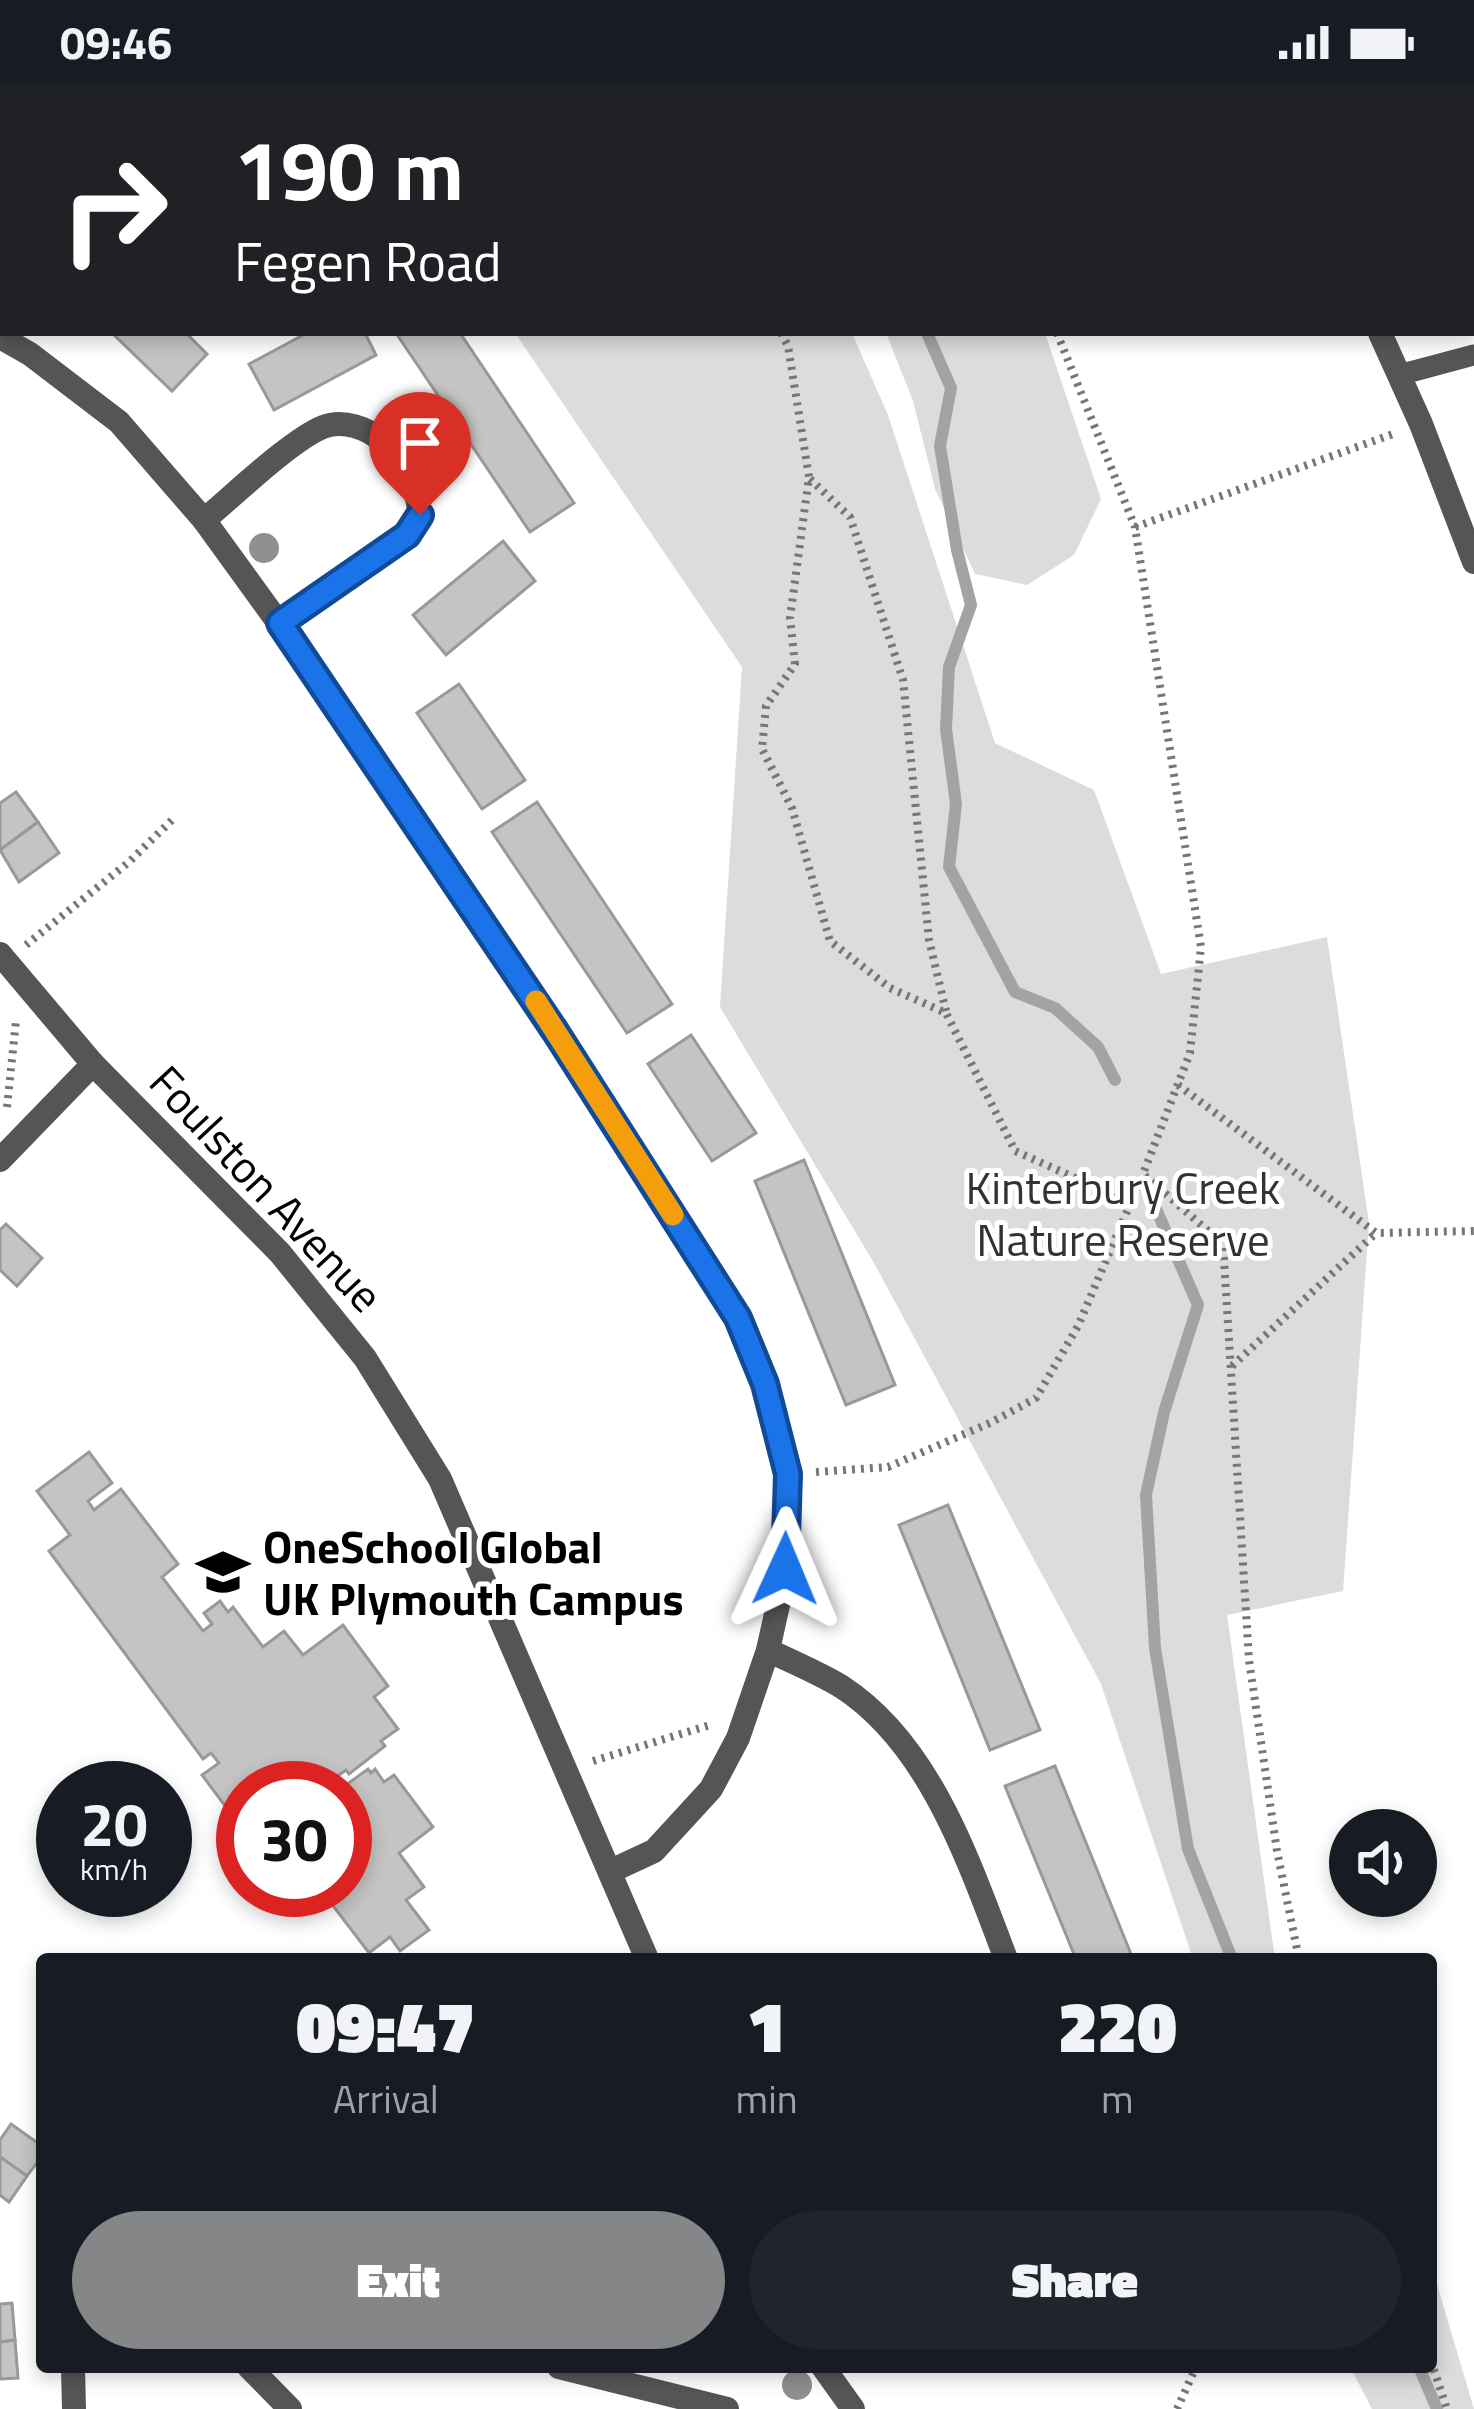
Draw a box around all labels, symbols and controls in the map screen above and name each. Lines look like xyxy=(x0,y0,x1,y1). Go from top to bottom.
text: 09:46 xyxy=(60,8,172,76)
text: 190 m xyxy=(234,105,464,233)
icon: right xyxy=(36,132,192,288)
text: Fegen Road xyxy=(234,220,502,302)
pin xyxy=(369,392,471,515)
icon: arrive xyxy=(387,410,453,476)
street label: Foulston Avenue xyxy=(134,1049,400,1327)
park label: Kinterbury Creek Nature Reserve xyxy=(966,1153,1280,1273)
position arrow xyxy=(722,1506,848,1632)
place label: OneSchool Global UK Plymouth Campus xyxy=(263,1512,684,1632)
school or university icon: OneSchool Global UK Plymouth Campus xyxy=(194,1543,252,1601)
speed limit sign: 30 xyxy=(216,1761,372,1917)
text: 20 xyxy=(80,1778,148,1869)
map controls xyxy=(1329,1809,1437,1917)
button: sound xyxy=(1329,1809,1437,1917)
text: km/h xyxy=(80,1846,148,1892)
text: 09:47 xyxy=(296,1970,475,2080)
text: 1 xyxy=(747,1970,786,2080)
text: 220 xyxy=(1058,1970,1177,2080)
text: Arrival xyxy=(333,2069,439,2128)
text: min xyxy=(736,2069,798,2128)
text: m xyxy=(1101,2069,1134,2128)
button: Exit xyxy=(72,2211,725,2349)
button: Share xyxy=(749,2211,1401,2349)

